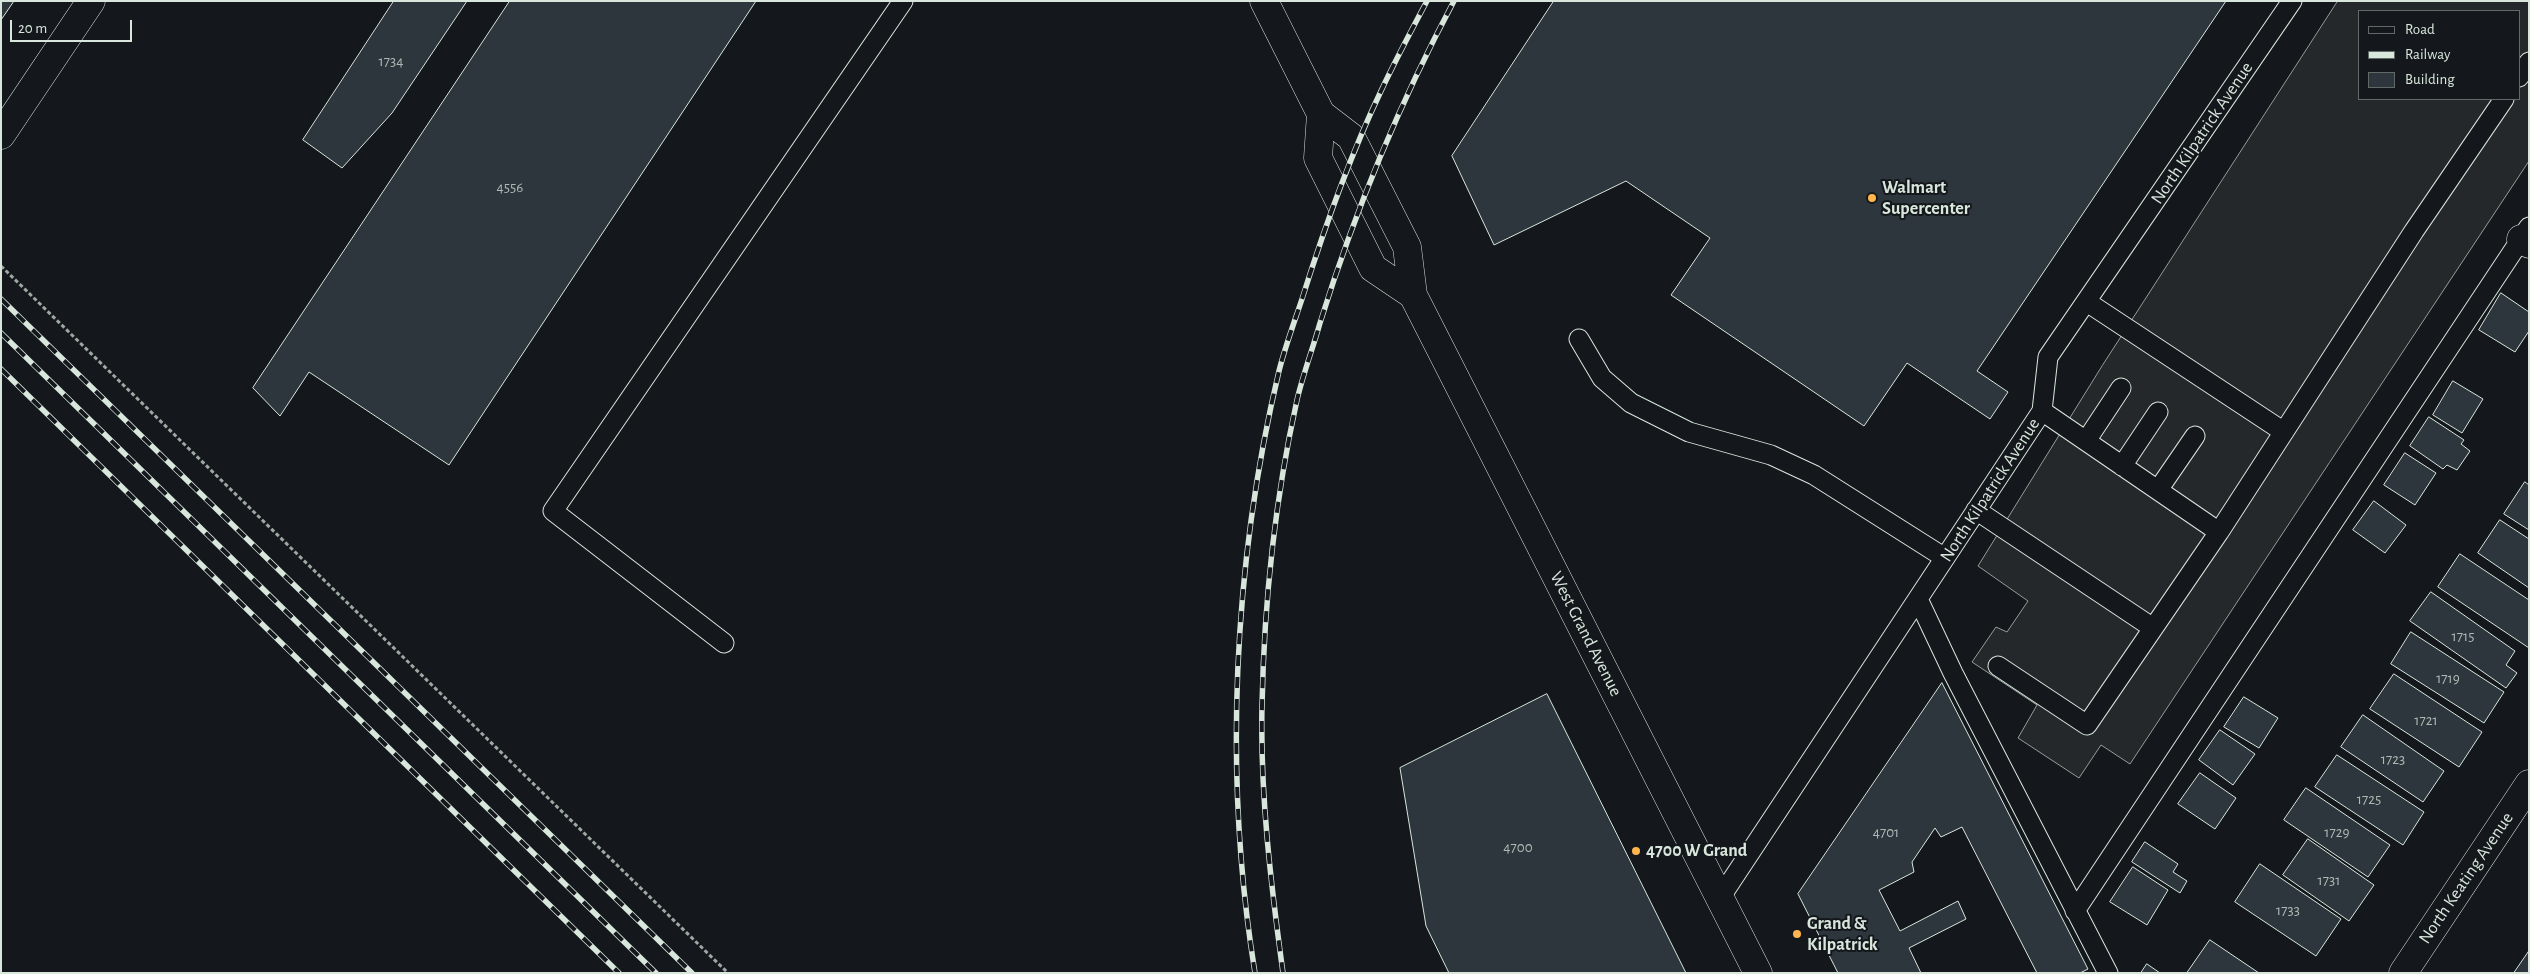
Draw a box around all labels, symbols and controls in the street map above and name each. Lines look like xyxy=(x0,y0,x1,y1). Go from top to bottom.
scale bar xyxy=(12,10,135,42)
legend xyxy=(2358,10,2520,100)
text: 20 m xyxy=(18,21,47,36)
text: Road xyxy=(2405,22,2435,37)
text: Railway xyxy=(2405,47,2450,62)
house number: 1734 xyxy=(379,52,403,70)
street label: North Kilpatrick Avenue xyxy=(2146,58,2258,208)
text: Building xyxy=(2405,72,2455,87)
place label: Walmart Supercenter xyxy=(1882,177,1970,220)
house number: 4556 xyxy=(497,178,523,196)
marker: Walmart Supercenter xyxy=(1866,192,1878,204)
street label: North Kilpatrick Avenue xyxy=(1935,414,2045,566)
street label: West Grand Avenue xyxy=(1545,568,1627,700)
house number: 1715 xyxy=(2452,627,2474,645)
house number: 1719 xyxy=(2436,669,2460,687)
house number: 1721 xyxy=(2414,711,2438,729)
house number: 1723 xyxy=(2381,750,2405,768)
house number: 1725 xyxy=(2357,790,2381,808)
street label: North Keating Avenue xyxy=(2414,808,2518,948)
house number: 4701 xyxy=(1873,823,1899,841)
house number: 1729 xyxy=(2324,823,2350,841)
house number: 4700 xyxy=(1503,838,1533,856)
place label: 4700 W Grand xyxy=(1646,840,1747,862)
marker: 4700 W Grand xyxy=(1630,845,1642,857)
house number: 1731 xyxy=(2318,871,2340,889)
house number: 1733 xyxy=(2276,901,2300,919)
place label: Grand & Kilpatrick xyxy=(1807,913,1878,956)
marker: Grand & Kilpatrick xyxy=(1791,928,1803,940)

